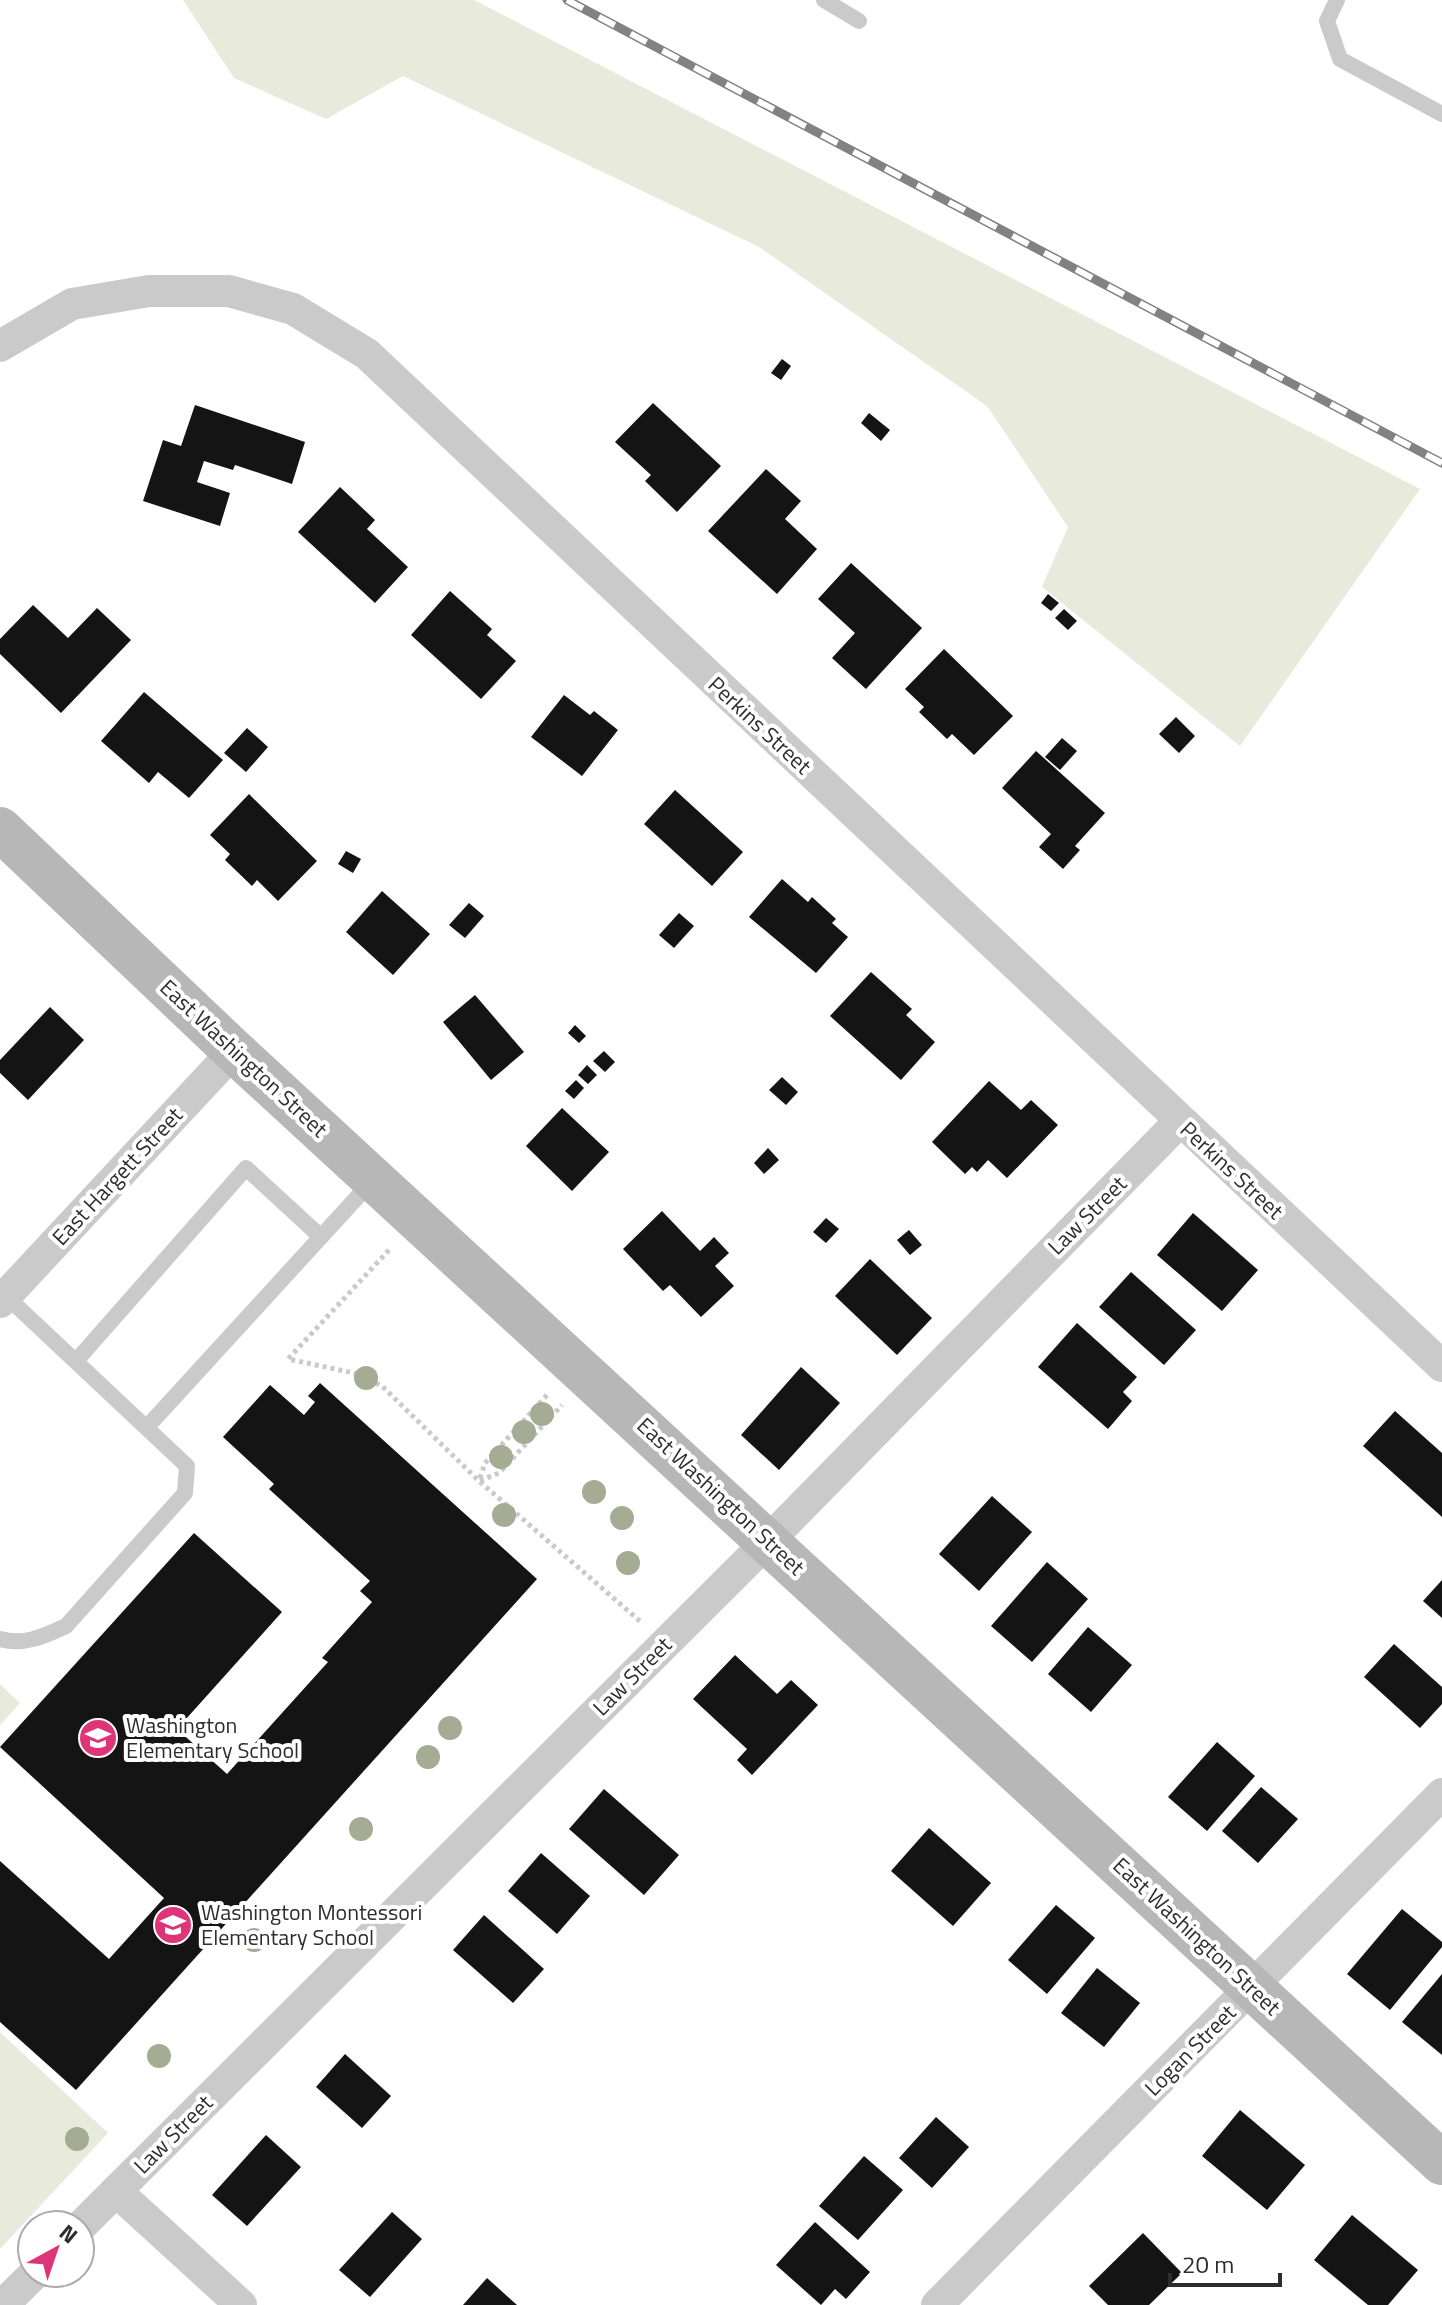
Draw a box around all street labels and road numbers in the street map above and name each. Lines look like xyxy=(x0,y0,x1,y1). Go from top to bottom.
street label: Perkins Street xyxy=(701,668,820,782)
street label: East Washington Street xyxy=(152,971,336,1145)
street label: East Hargett Street xyxy=(44,1099,191,1253)
street label: Perkins Street xyxy=(1173,1113,1292,1227)
street label: Law Street xyxy=(1040,1167,1135,1262)
street label: East Washington Street xyxy=(629,1409,813,1583)
street label: Law Street xyxy=(585,1628,680,1723)
street label: East Washington Street xyxy=(1105,1849,1289,2023)
street label: Logan Street xyxy=(1136,1996,1244,2104)
street label: Law Street xyxy=(126,2086,221,2181)

